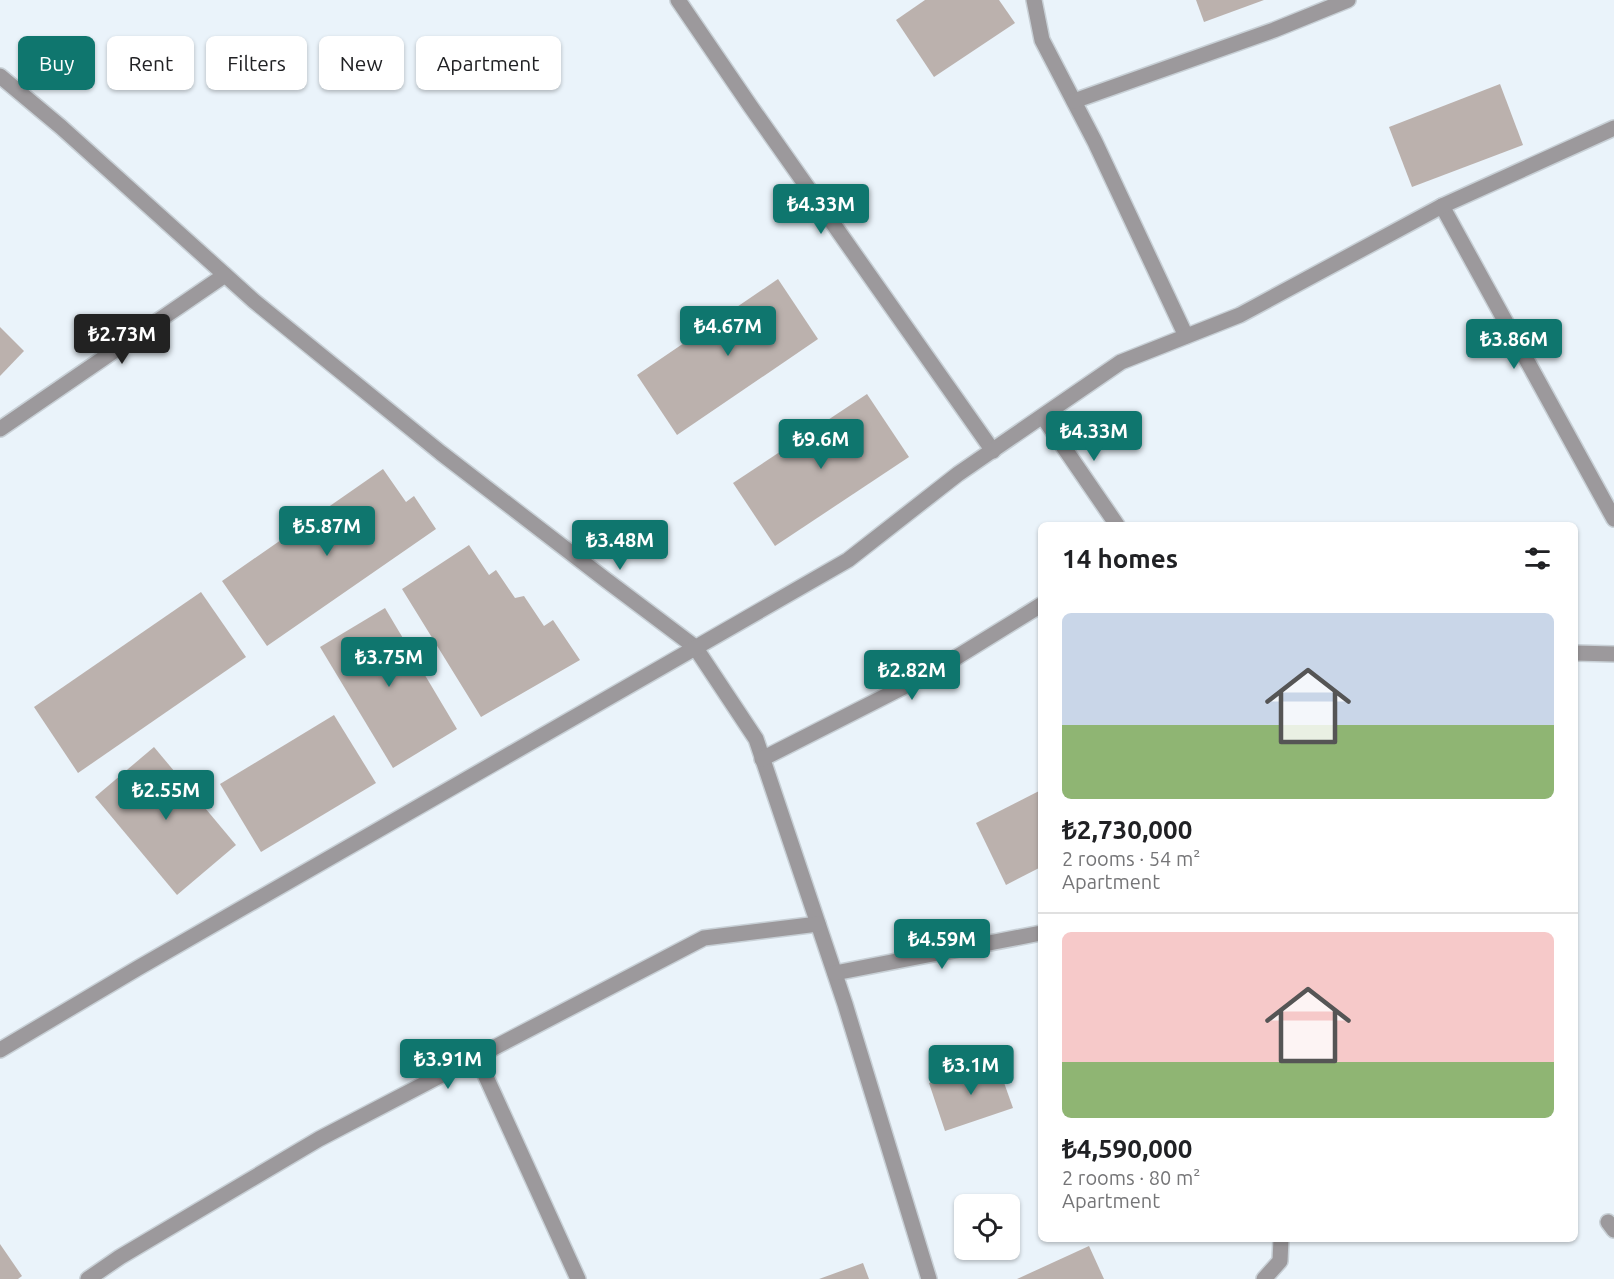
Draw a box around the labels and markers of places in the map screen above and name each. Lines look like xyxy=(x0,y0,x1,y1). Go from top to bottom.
pin: ₺4.33M xyxy=(772,184,870,235)
pin: ₺4.67M xyxy=(679,306,777,357)
pin: ₺2.73M xyxy=(73,314,171,365)
pin: ₺3.86M xyxy=(1465,319,1563,370)
pin: ₺4.33M xyxy=(1045,411,1143,462)
pin: ₺9.6M xyxy=(779,419,863,470)
pin: ₺5.87M xyxy=(278,506,376,557)
pin: ₺3.48M xyxy=(571,520,669,571)
pin: ₺3.75M xyxy=(340,637,438,688)
pin: ₺2.82M xyxy=(863,650,961,701)
pin: ₺2.55M xyxy=(117,770,215,821)
pin: ₺4.59M xyxy=(893,919,991,970)
pin: ₺3.91M xyxy=(399,1039,497,1090)
pin: ₺3.1M xyxy=(929,1045,1013,1096)

